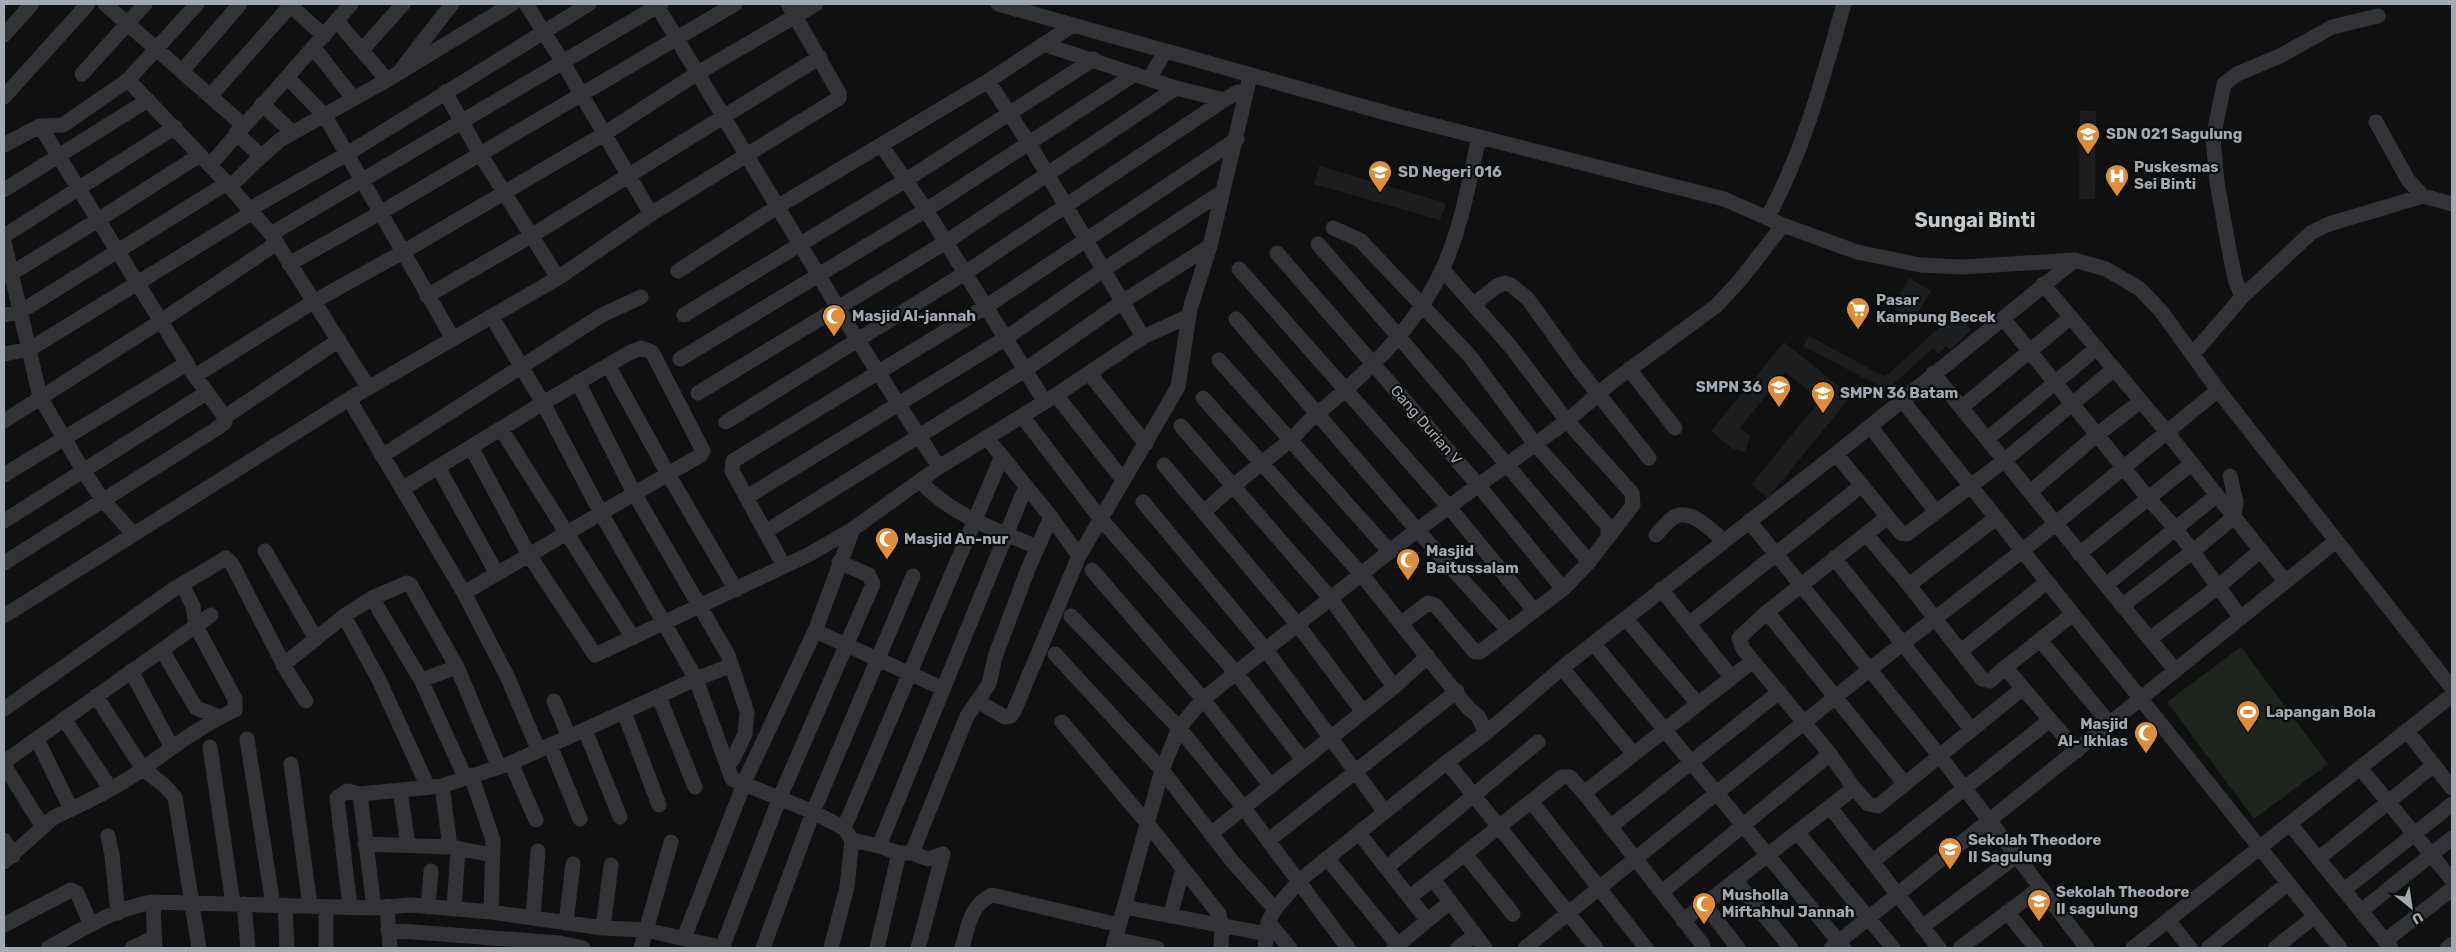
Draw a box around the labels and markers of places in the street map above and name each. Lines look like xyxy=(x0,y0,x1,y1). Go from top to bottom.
school or university icon: SDN 021 Sagulung xyxy=(2075,121,2101,155)
place label: SDN 021 Sagulung xyxy=(2106,125,2242,143)
place label: Puskesmas Sei Binti xyxy=(2134,158,2219,193)
school or university icon: SD Negeri 016 xyxy=(1367,159,1393,193)
place label: SD Negeri 016 xyxy=(1398,163,1502,181)
hospital icon: Puskesmas Sei Binti xyxy=(2104,163,2130,197)
place label: Pasar Kampung Becek xyxy=(1876,291,1996,326)
supermarket icon: Pasar Kampung Becek xyxy=(1845,296,1871,330)
mosque icon: Masjid Al-jannah xyxy=(821,303,847,337)
place label: Masjid Al-jannah xyxy=(852,307,976,325)
school or university icon: SMPN 36 xyxy=(1766,374,1792,408)
place label: SMPN 36 xyxy=(1696,378,1762,396)
school or university icon: SMPN 36 Batam xyxy=(1810,380,1836,414)
place label: SMPN 36 Batam xyxy=(1840,384,1958,402)
mosque icon: Masjid An-nur xyxy=(874,526,900,560)
place label: Masjid An-nur xyxy=(904,530,1008,548)
place label: Masjid Baitussalam xyxy=(1426,542,1519,577)
mosque icon: Masjid Baitussalam xyxy=(1395,547,1421,581)
sports icon: Lapangan Bola xyxy=(2235,699,2261,733)
place label: Lapangan Bola xyxy=(2266,703,2376,721)
place label: Masjid Al- Ikhlas xyxy=(2058,715,2128,750)
mosque icon: Masjid Al- Ikhlas xyxy=(2133,720,2159,754)
place label: Sekolah Theodore II Sagulung xyxy=(1968,831,2102,866)
school or university icon: Sekolah Theodore II Sagulung xyxy=(1937,836,1963,870)
place label: Sekolah Theodore II sagulung xyxy=(2056,883,2190,918)
place label: Musholla Miftahhul Jannah xyxy=(1722,886,1855,921)
school or university icon: Sekolah Theodore II sagulung xyxy=(2026,888,2052,922)
mosque icon: Musholla Miftahhul Jannah xyxy=(1691,891,1717,925)

